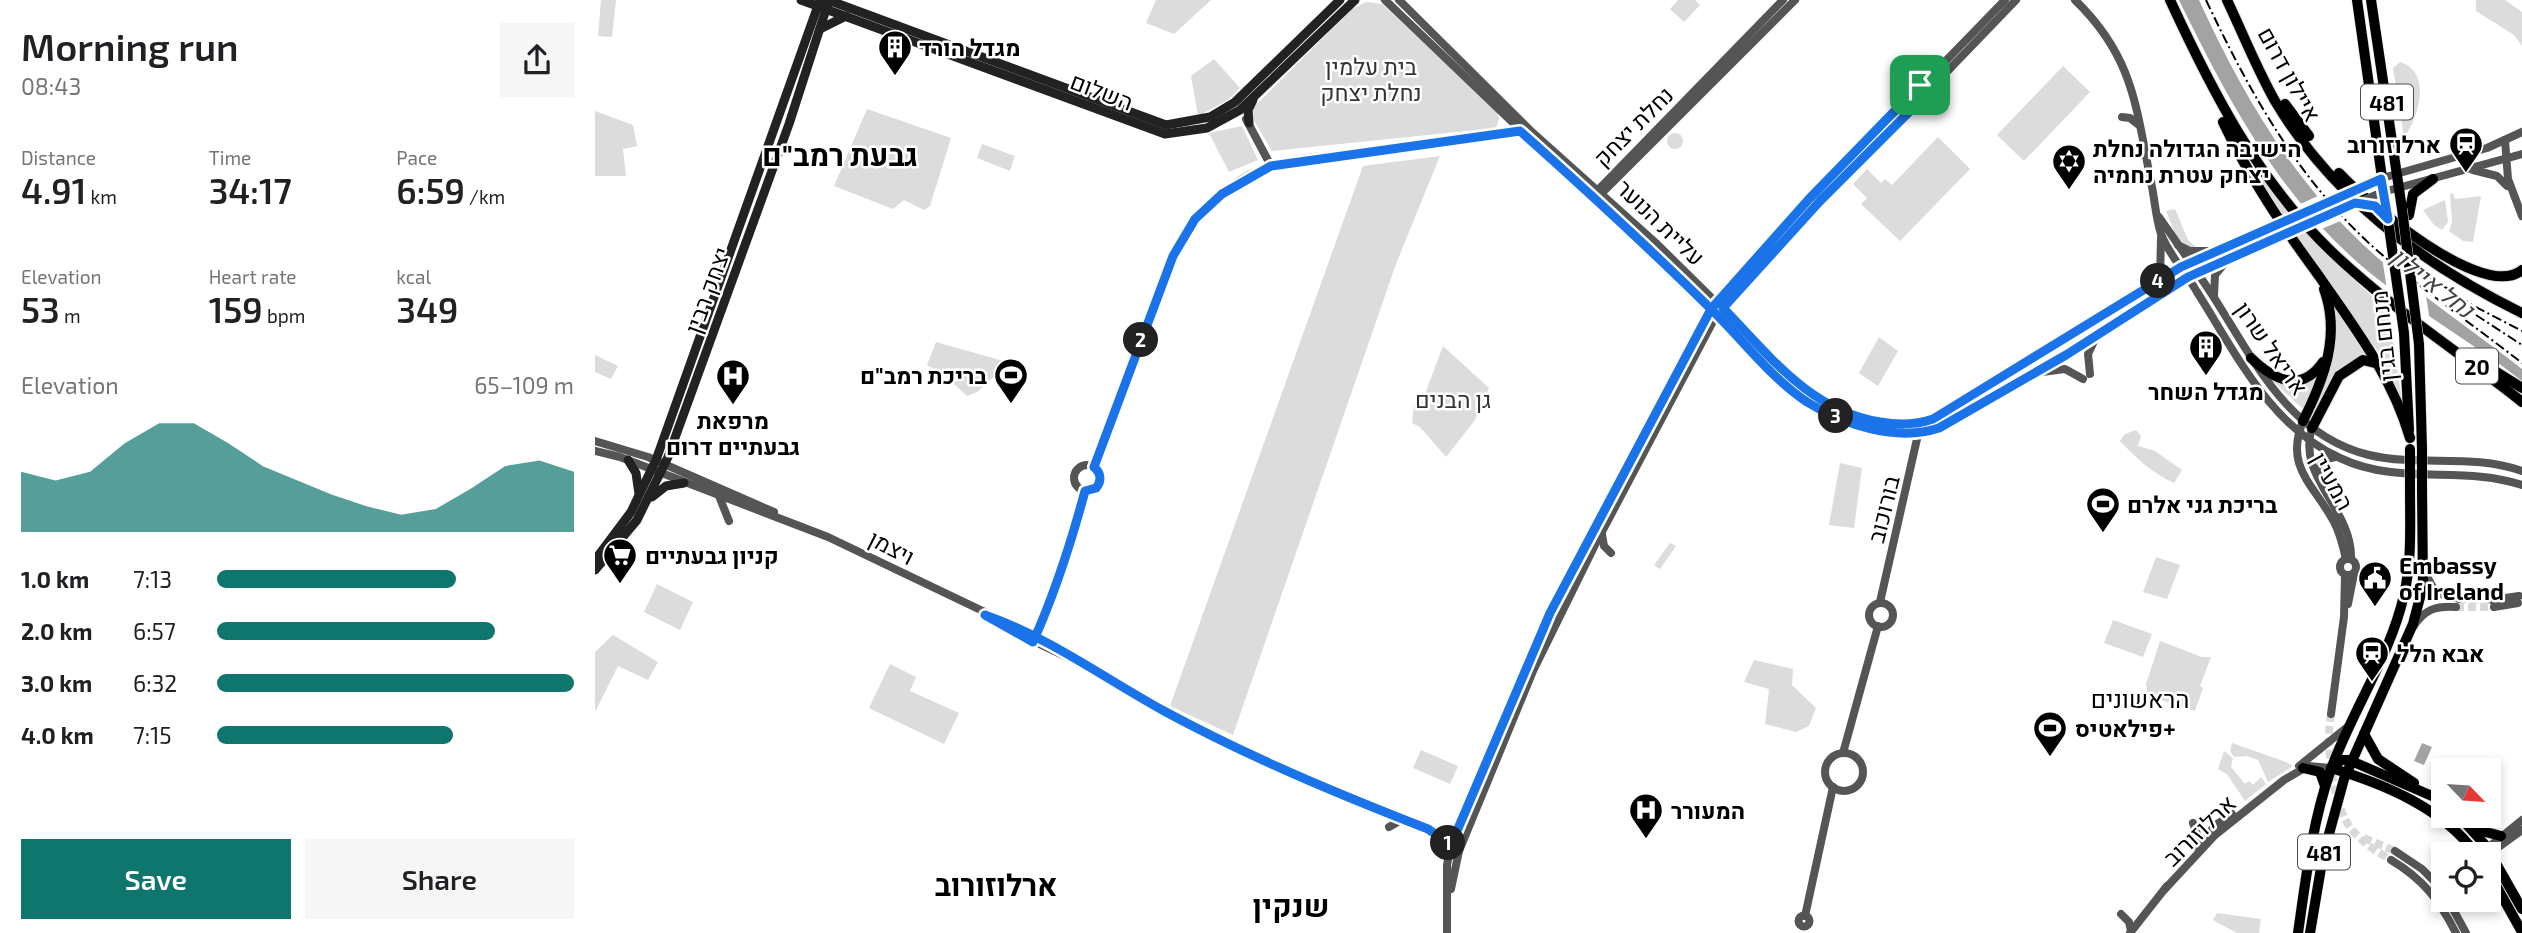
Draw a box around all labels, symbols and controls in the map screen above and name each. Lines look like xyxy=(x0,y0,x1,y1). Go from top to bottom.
street label: איילון דרום xyxy=(2253,22,2327,126)
text: Morning run xyxy=(21,23,239,69)
button: share xyxy=(500,23,574,97)
building icon: מגדל הורד xyxy=(876,28,914,77)
place label: מגדל הורד xyxy=(919,33,1021,61)
park label: בית עלמין נחלת יצחק xyxy=(1320,52,1422,106)
pin xyxy=(1890,55,1950,115)
street label: השלום xyxy=(1067,66,1137,116)
icon: arrive xyxy=(1901,66,1939,104)
text: 08:43 xyxy=(21,72,81,100)
street label: נחלת יצחק xyxy=(1587,80,1679,172)
road number: 481 xyxy=(2361,84,2413,119)
station icon: ארלוזורוב xyxy=(2447,125,2485,174)
place label: ארלוזורוב xyxy=(2347,130,2441,158)
place label: הישיבה הגדולה נחלת יצחק עטרת נחמיה xyxy=(2093,134,2302,188)
district label: גבעת רמב"ם xyxy=(762,136,918,172)
synagogue icon: הישיבה הגדולה נחלת יצחק עטרת נחמיה xyxy=(2050,142,2088,191)
text: Distance xyxy=(21,146,96,169)
text: Time xyxy=(209,146,251,169)
text: Pace xyxy=(396,146,437,169)
text: 4.91 xyxy=(21,169,86,211)
text: 34:17 xyxy=(209,169,292,211)
text: 6:59 xyxy=(396,169,465,211)
street label: עליית הנוער xyxy=(1611,173,1711,271)
text: km xyxy=(86,185,117,208)
text: /km xyxy=(465,185,505,208)
water label: נחל איילון xyxy=(2386,241,2482,325)
street label: יצחק רבין xyxy=(678,243,736,337)
pin: 4 xyxy=(2141,264,2175,298)
text: Elevation xyxy=(21,265,102,288)
text: Heart rate xyxy=(209,265,297,288)
text: kcal xyxy=(396,265,431,288)
text: 4 xyxy=(2151,269,2164,292)
text: 53 xyxy=(21,288,60,330)
text: 159 xyxy=(209,288,263,330)
text: 349 xyxy=(396,288,458,330)
street label: מנחם בגין xyxy=(2364,289,2402,383)
street label: אריאל שרון xyxy=(2230,296,2314,400)
text: m xyxy=(60,304,81,327)
text: bpm xyxy=(263,304,305,327)
pin: 2 xyxy=(1123,322,1159,358)
text: 2 xyxy=(1135,328,1146,351)
building icon: מגדל השחר xyxy=(2187,328,2225,377)
road number: 20 xyxy=(2456,348,2498,384)
sports icon: בריכת רמב"ם xyxy=(992,356,1030,405)
hospital icon: מרפאת גבעתיים דרום xyxy=(714,357,752,406)
place label: בריכת רמב"ם xyxy=(860,361,988,389)
text: Elevation xyxy=(21,371,119,399)
text: 65–109 m xyxy=(474,371,574,399)
place label: מגדל השחר xyxy=(2148,377,2264,405)
park label: גן הבנים xyxy=(1415,385,1491,413)
pin: 3 xyxy=(1819,398,1853,434)
text: 3 xyxy=(1830,404,1841,427)
place label: מרפאת גבעתיים דרום xyxy=(666,406,800,460)
street label: המעיין xyxy=(2306,447,2360,515)
street label: בורוכוב xyxy=(1861,473,1905,545)
sports icon: בריכת גני אלרם xyxy=(2084,485,2122,534)
place label: בריכת גני אלרם xyxy=(2127,490,2278,518)
street label: ויצמן xyxy=(864,524,920,570)
supermarket icon: קניון גבעתיים xyxy=(601,536,639,585)
place label: קניון גבעתיים xyxy=(645,541,779,569)
place label: Embassy of Ireland xyxy=(2399,551,2504,605)
public building icon: Embassy of Ireland xyxy=(2356,559,2394,608)
text: 1.0 km xyxy=(21,565,89,593)
text: 7:13 xyxy=(133,565,172,593)
text: 2.0 km xyxy=(21,617,93,645)
text: 6:57 xyxy=(133,617,176,645)
station icon: אבא הלל xyxy=(2353,634,2391,683)
place label: אבא הלל xyxy=(2397,639,2484,667)
text: 3.0 km xyxy=(21,669,92,697)
text: 6:32 xyxy=(133,669,177,697)
district label: הראשונים xyxy=(2091,684,2189,713)
sports icon: פילאטיס+ xyxy=(2031,709,2069,758)
place label: פילאטיס+ xyxy=(2075,714,2176,742)
text: 4.0 km xyxy=(21,721,94,749)
text: 7:15 xyxy=(133,721,172,749)
north arrow xyxy=(2431,758,2501,828)
map controls xyxy=(2431,758,2501,912)
street label: ארלוזורוב xyxy=(2157,789,2241,871)
hospital icon: המעורר xyxy=(1627,791,1665,840)
place label: המעורר xyxy=(1671,796,1745,824)
pin: 1 xyxy=(1431,826,1465,860)
text: 1 xyxy=(1443,831,1452,854)
road number: 481 xyxy=(2298,834,2350,870)
button: Save xyxy=(21,839,291,919)
button: Share xyxy=(305,839,574,919)
button: locate xyxy=(2431,842,2501,912)
district label: ארלוזורוב xyxy=(935,866,1057,902)
district label: שנקין xyxy=(1253,887,1329,923)

